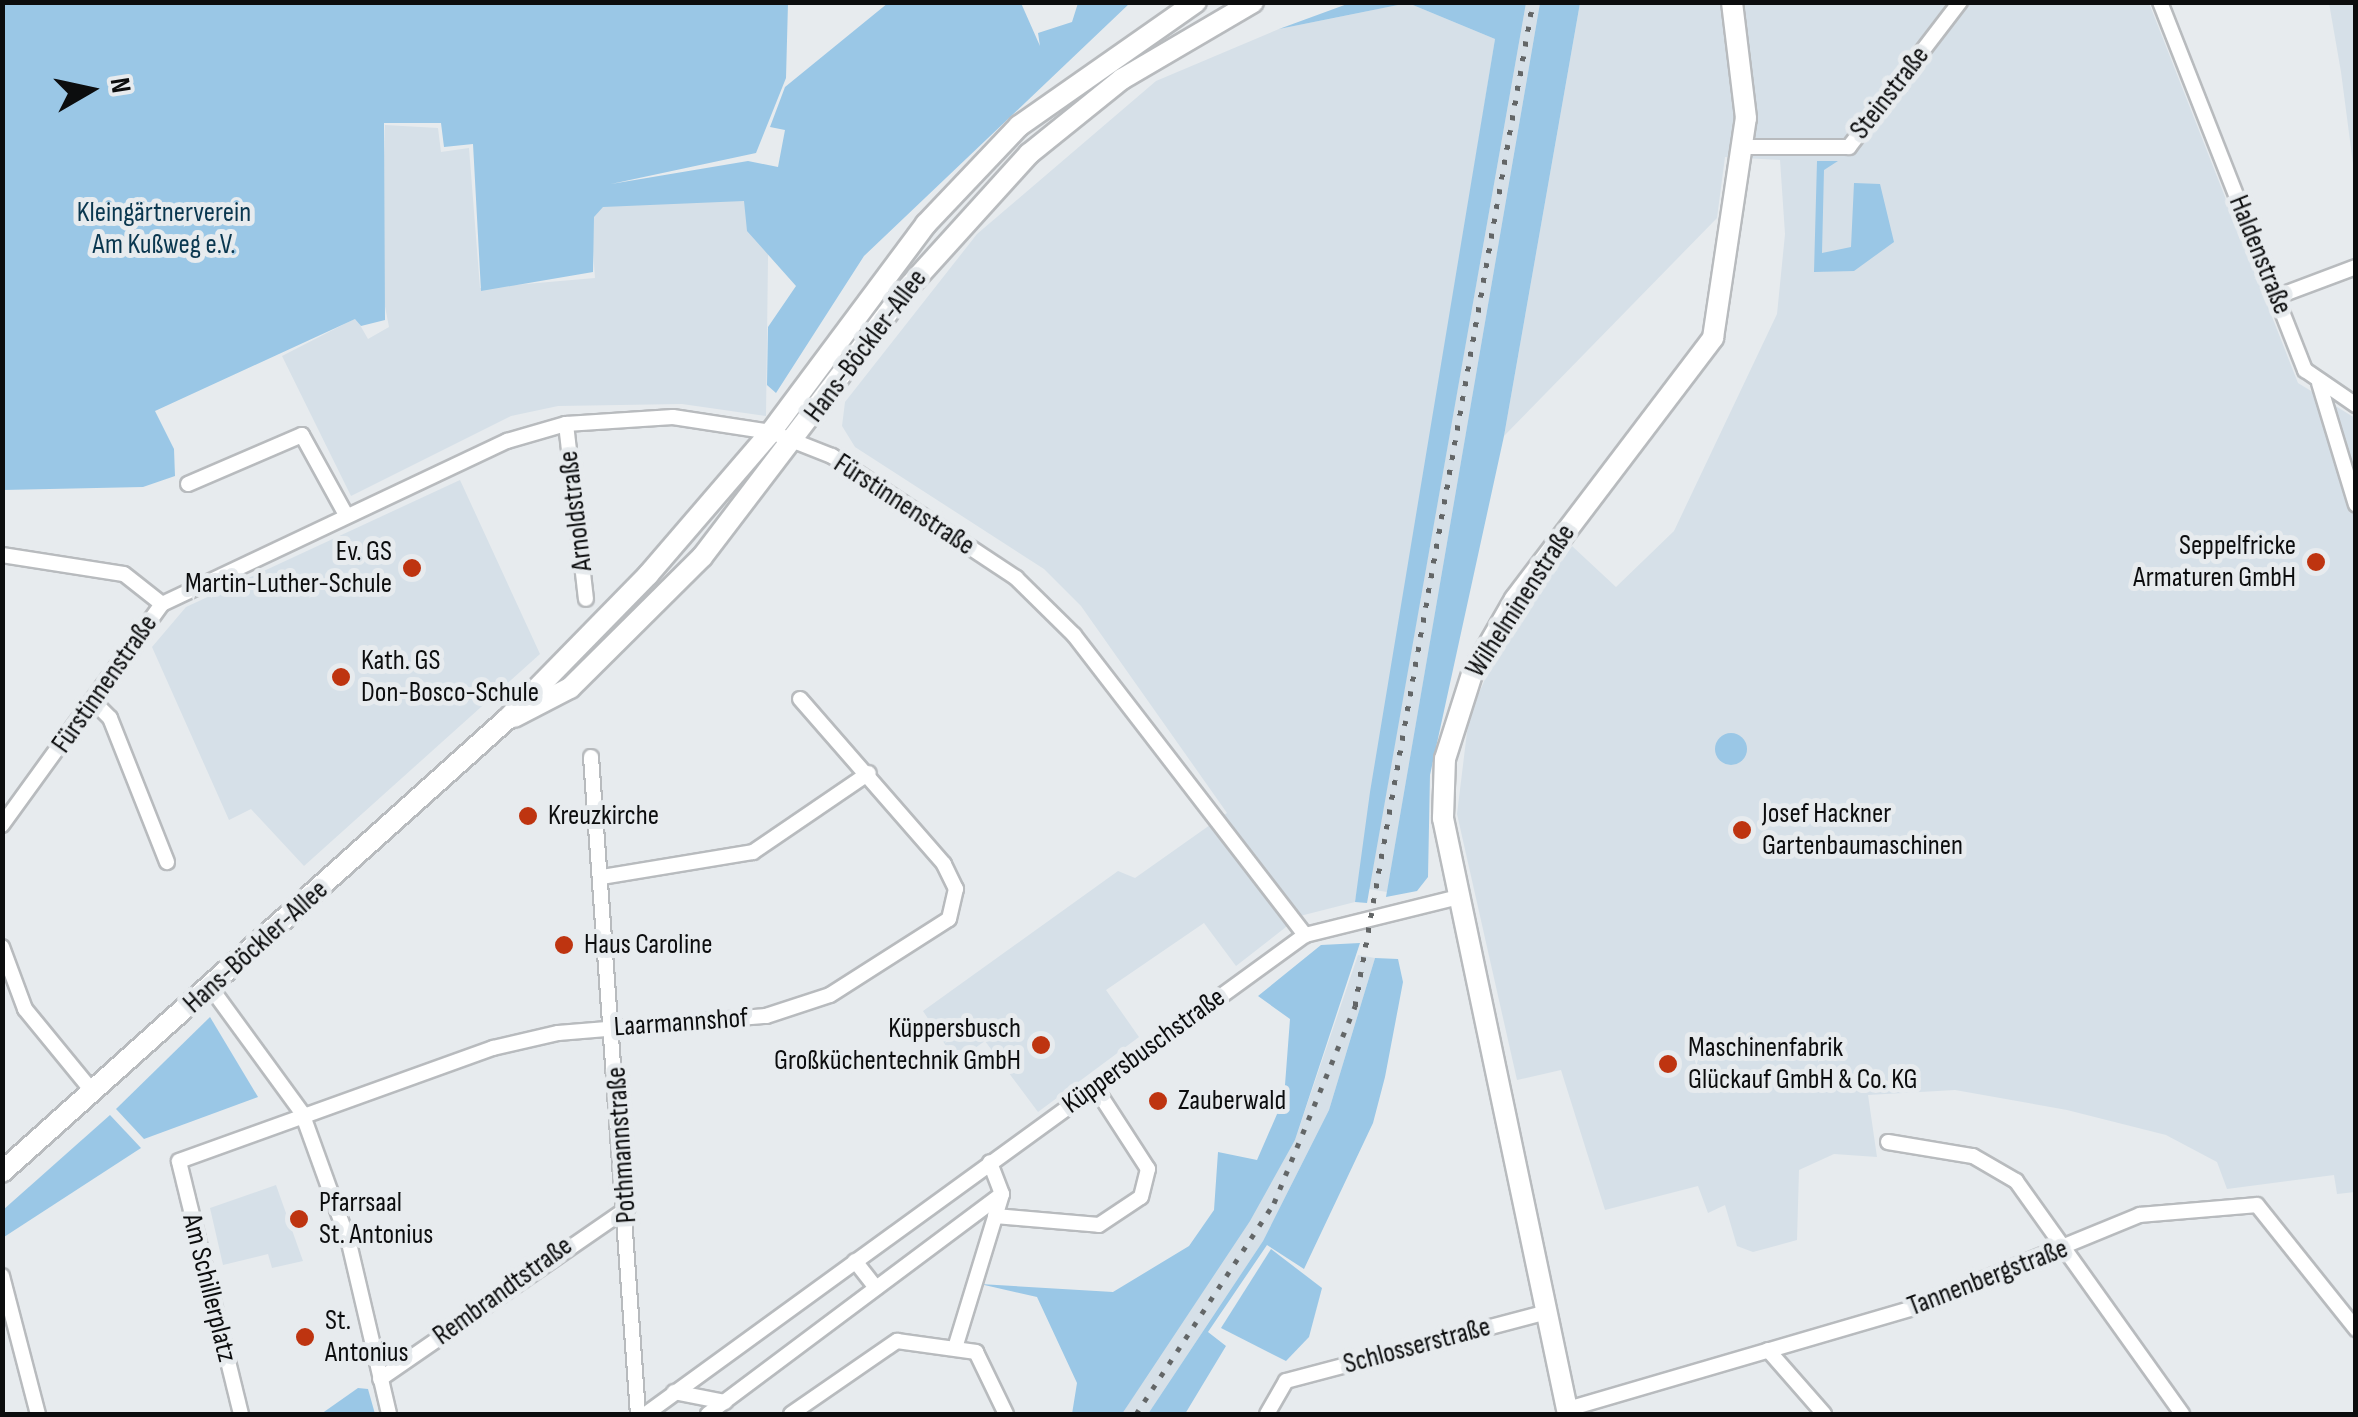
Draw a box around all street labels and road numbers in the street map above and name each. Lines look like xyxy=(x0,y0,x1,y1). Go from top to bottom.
street label: Steinstraße xyxy=(1843,40,1937,146)
street label: Haldenstraße xyxy=(2221,191,2299,319)
street label: Hans-Böckler-Allee xyxy=(798,263,934,429)
street label: Fürstinnenstraße xyxy=(827,447,981,563)
street label: Arnoldstraße xyxy=(552,449,600,573)
street label: Wilhelminenstraße xyxy=(1459,518,1583,684)
street label: Fürstinnenstraße xyxy=(45,608,165,760)
street label: Hans-Böckler-Allee xyxy=(177,873,335,1021)
street label: Küppersbuschstraße xyxy=(1056,981,1232,1121)
street label: Laarmannshof xyxy=(613,1002,749,1044)
street label: Pothmannstraße xyxy=(600,1066,644,1224)
street label: Am Schillerplatz xyxy=(174,1210,244,1366)
street label: Rembrandtstraße xyxy=(427,1229,579,1353)
street label: Tannenbergstraße xyxy=(1903,1232,2073,1324)
street label: Schlosserstraße xyxy=(1340,1310,1494,1382)

